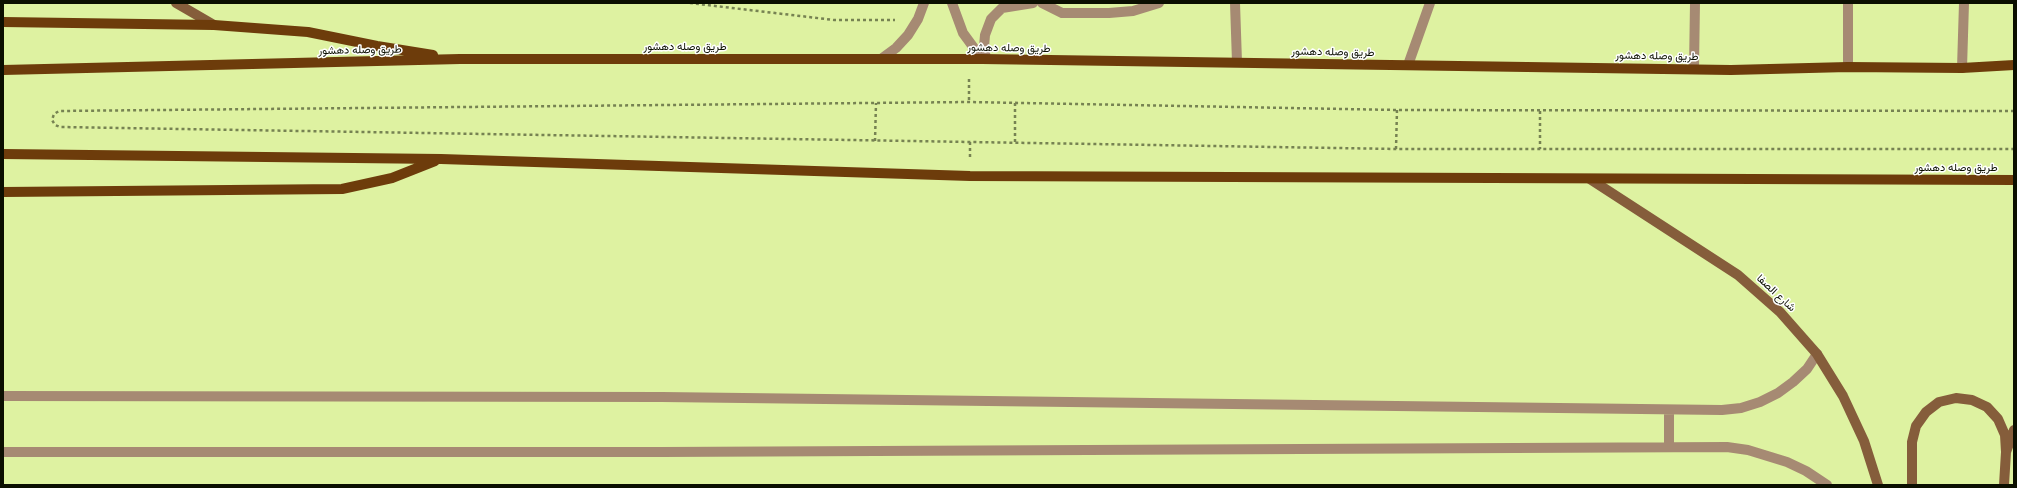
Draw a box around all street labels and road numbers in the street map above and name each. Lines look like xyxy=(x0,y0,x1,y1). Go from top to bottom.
street label: طريق وصله دهشور xyxy=(643,40,727,54)
street label: طريق وصله دهشور xyxy=(967,41,1051,55)
street label: طريق وصله دهشور xyxy=(318,43,402,57)
street label: طريق وصله دهشور xyxy=(1291,45,1375,59)
street label: طريق وصله دهشور xyxy=(1615,49,1699,63)
street label: طريق وصله دهشور xyxy=(1914,161,1998,175)
street label: شارع الصفا xyxy=(1754,272,1798,314)

